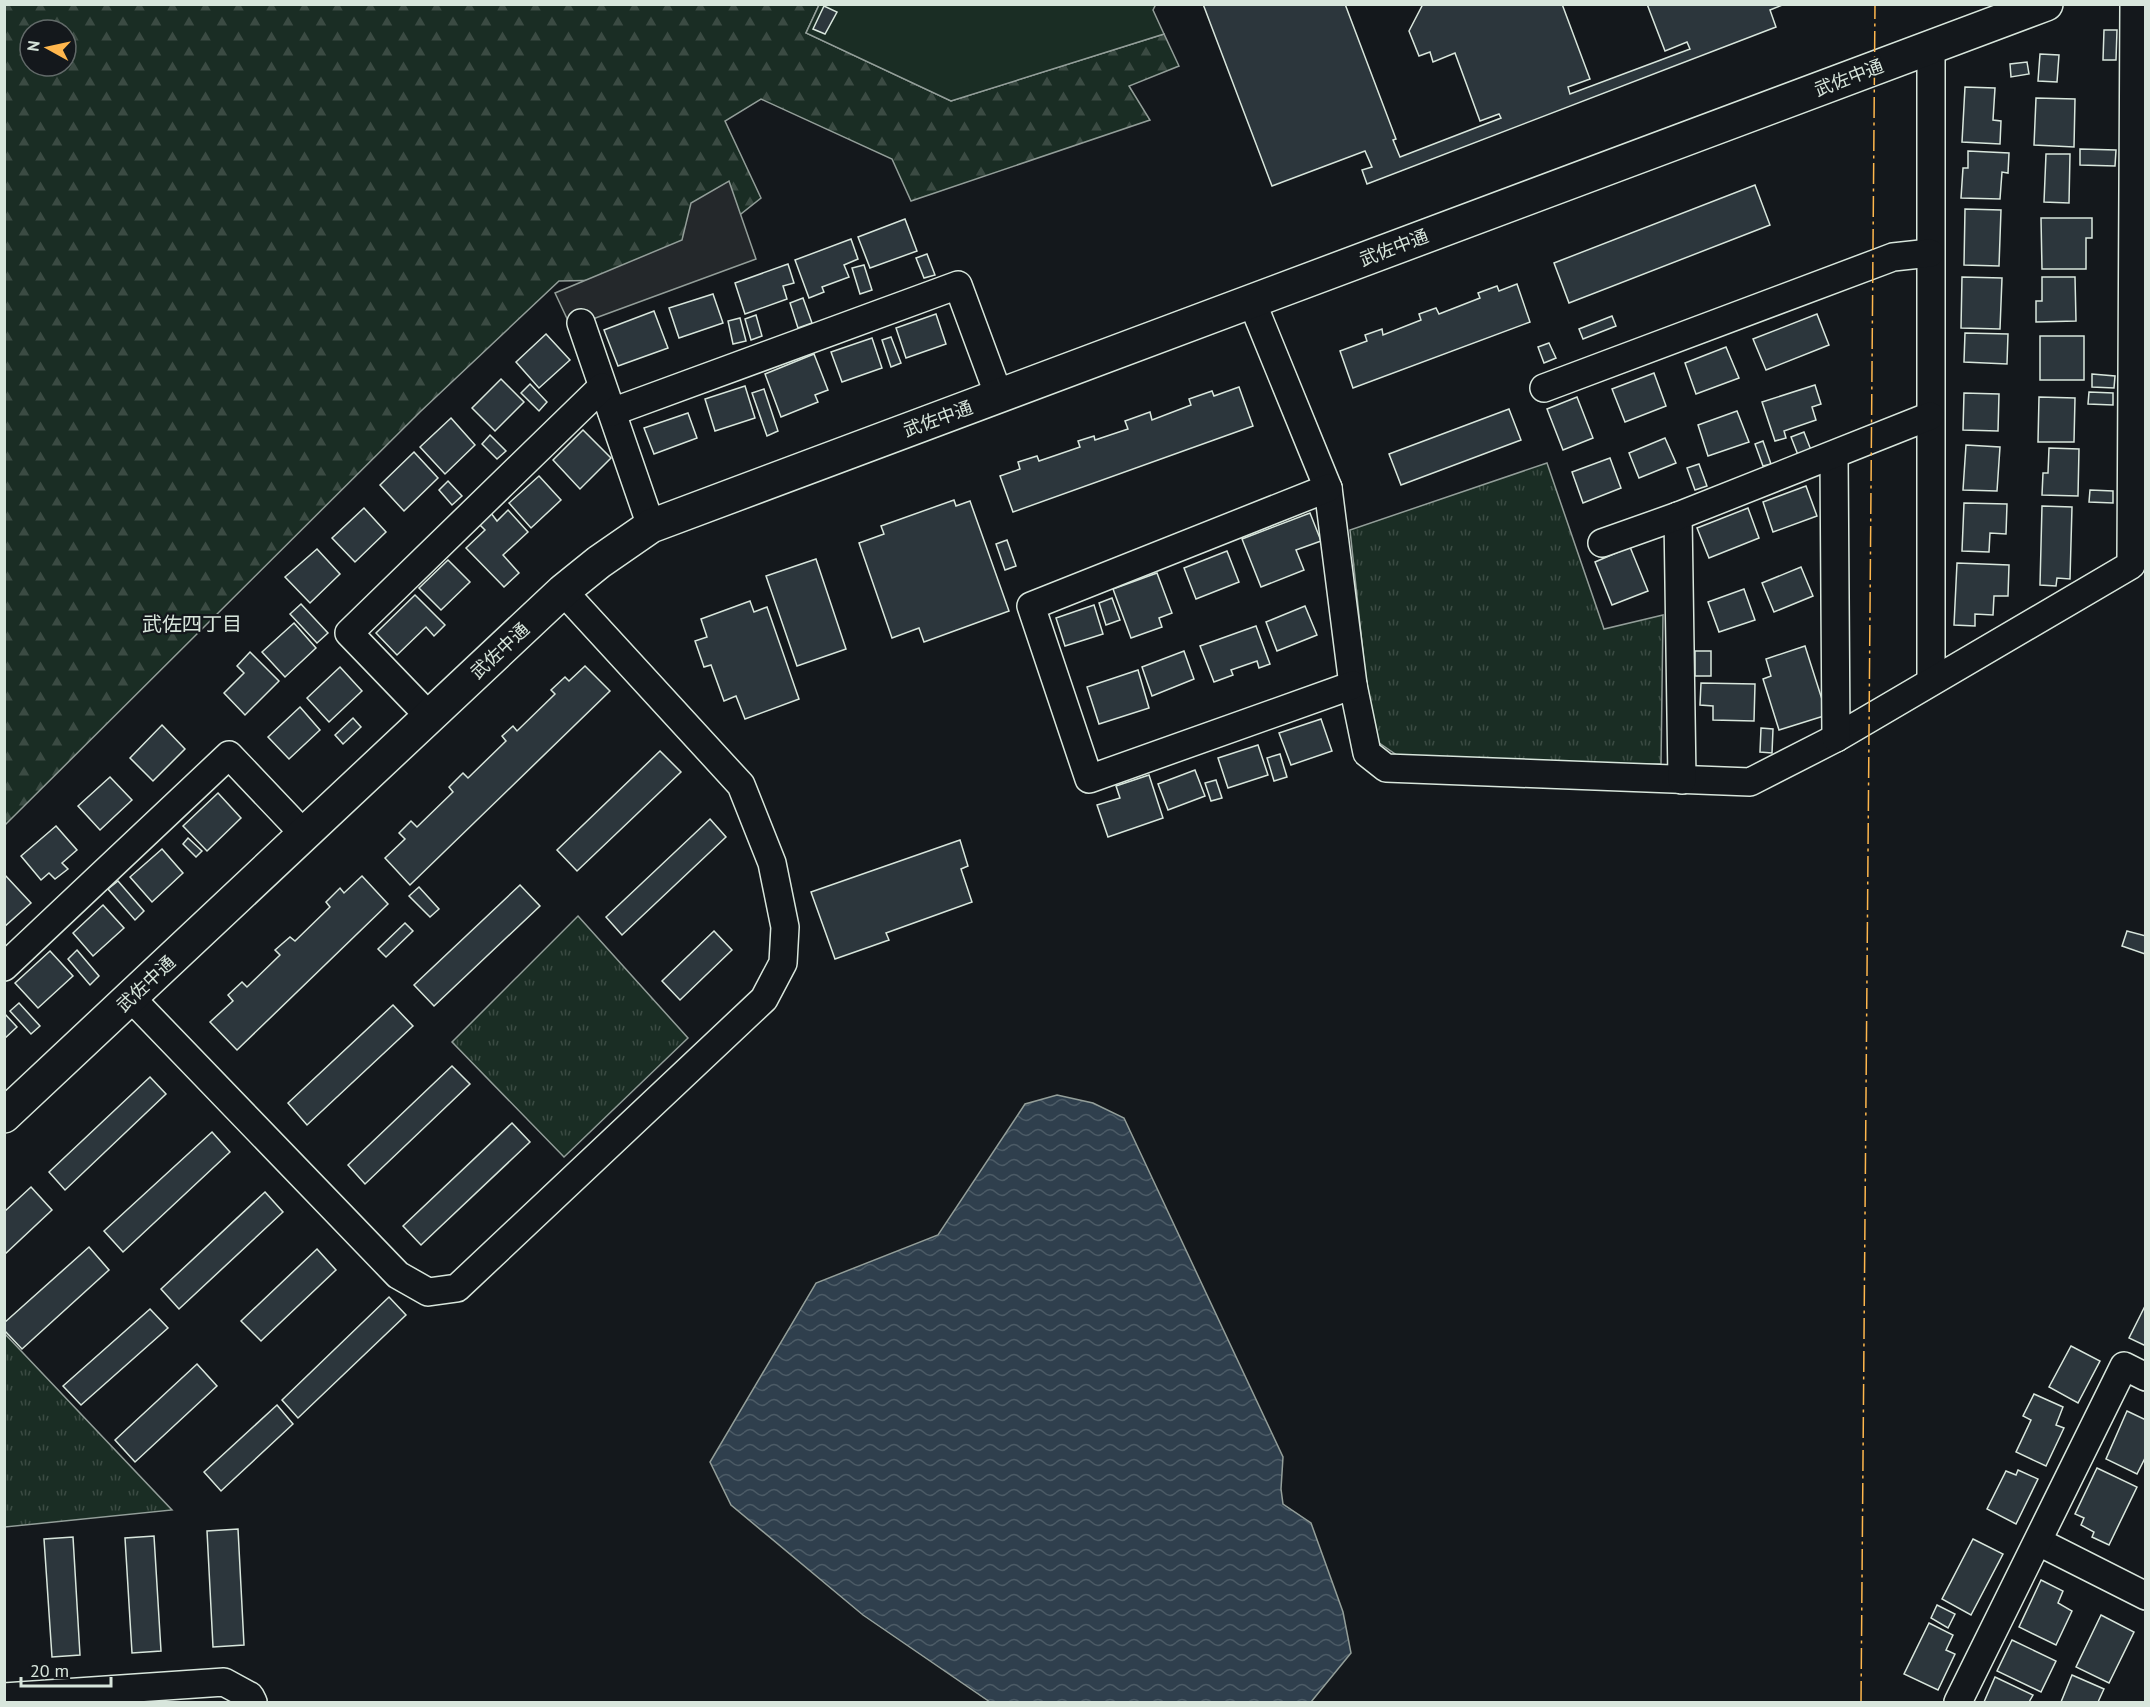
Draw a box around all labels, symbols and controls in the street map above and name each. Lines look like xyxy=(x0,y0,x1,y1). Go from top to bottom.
north arrow xyxy=(18,18,78,78)
text: N xyxy=(23,39,44,53)
street label: 武佐中通 xyxy=(1811,54,1887,101)
street label: 武佐中通 xyxy=(1356,224,1432,271)
street label: 武佐中通 xyxy=(900,395,976,442)
district label: 武佐四丁目 xyxy=(142,611,242,637)
street label: 武佐中通 xyxy=(465,618,534,684)
street label: 武佐中通 xyxy=(111,951,180,1017)
scale bar xyxy=(21,1650,111,1688)
text: 20 m xyxy=(30,1659,69,1682)

